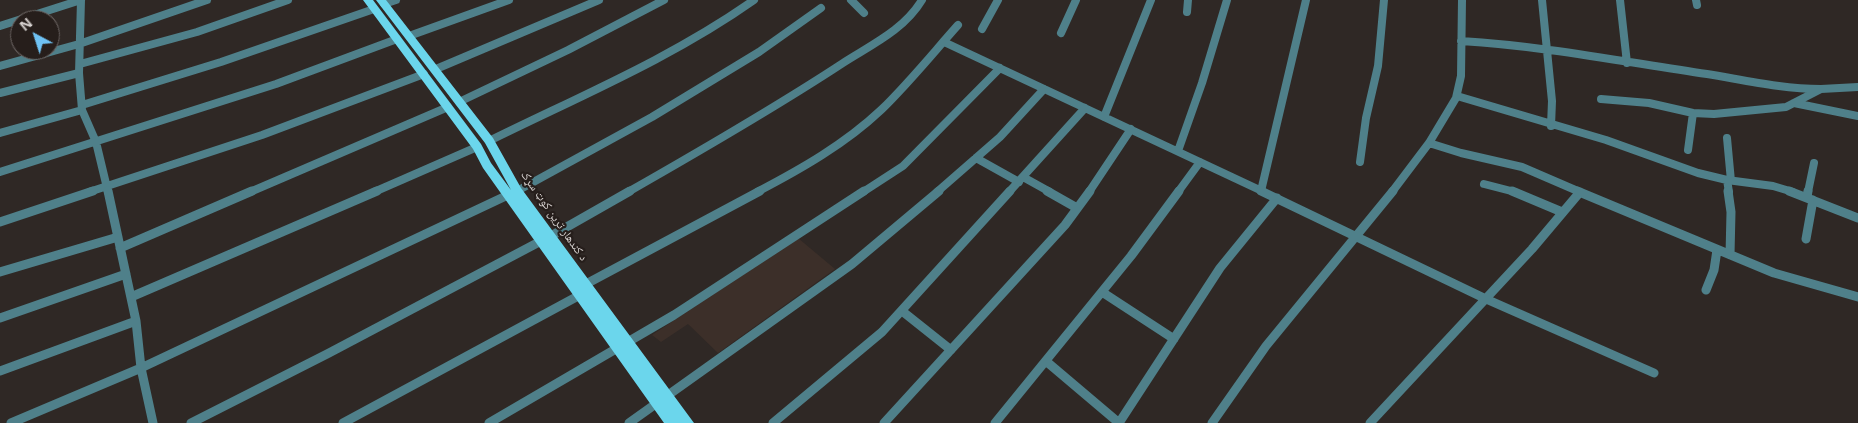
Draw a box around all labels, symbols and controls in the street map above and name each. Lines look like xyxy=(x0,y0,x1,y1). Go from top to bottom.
north arrow xyxy=(10,10,60,60)
text: N xyxy=(15,13,36,35)
street label: د کندهار ترين کوټ سړک xyxy=(517,168,591,264)

